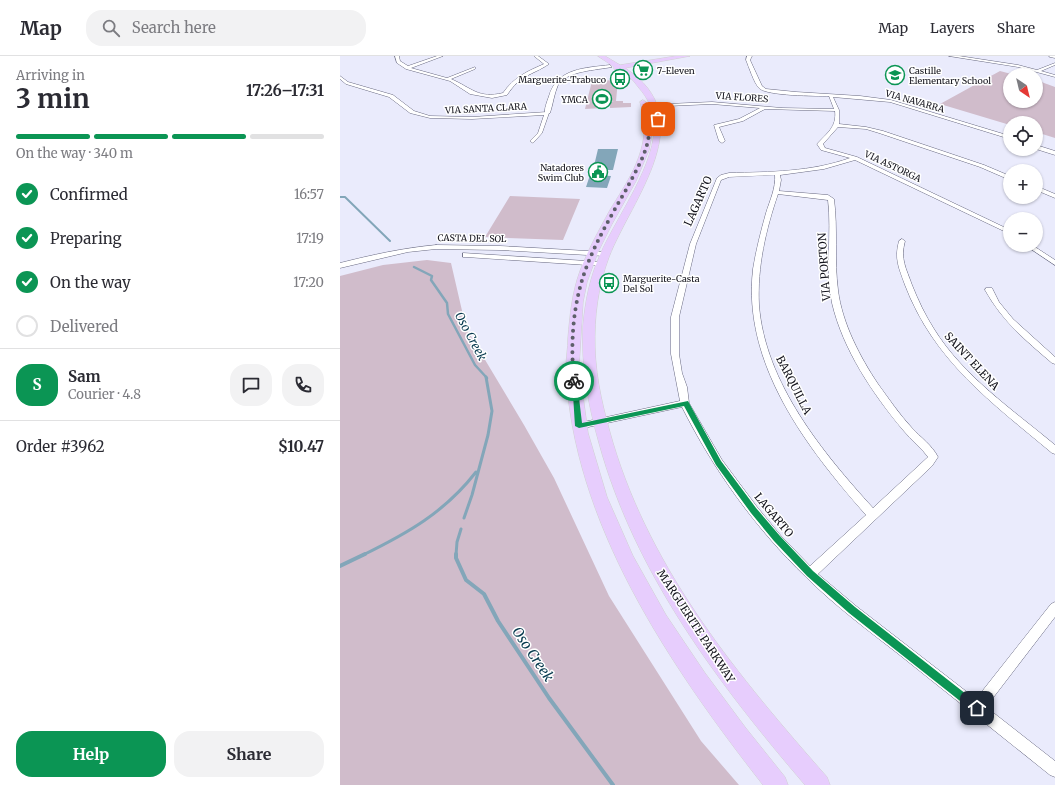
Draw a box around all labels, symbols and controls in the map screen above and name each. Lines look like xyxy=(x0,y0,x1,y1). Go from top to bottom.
search box xyxy=(86,10,366,46)
text: Map xyxy=(20,16,62,40)
icon: search xyxy=(100,17,122,39)
text: Search here xyxy=(132,18,216,37)
text: Map xyxy=(878,19,908,37)
text: Layers xyxy=(930,19,975,37)
text: Share xyxy=(997,19,1035,37)
supermarket icon: 7-Eleven xyxy=(632,59,654,81)
school or university icon: Castille Elementary School xyxy=(884,64,906,86)
place label: 7-Eleven xyxy=(657,65,695,76)
place label: Castille Elementary School xyxy=(909,65,991,86)
text: Arriving in xyxy=(16,67,85,84)
bus stop icon: Marguerite-Trabuco xyxy=(609,68,631,90)
north arrow xyxy=(1003,68,1043,108)
map controls xyxy=(1003,68,1043,252)
place label: Marguerite-Trabuco xyxy=(518,74,606,85)
text: 17:26–17:31 xyxy=(246,81,324,100)
text: 3 min xyxy=(16,82,90,115)
street label: VIA NAVARRA xyxy=(883,87,946,115)
sports icon: YMCA xyxy=(591,88,613,110)
street label: VIA FLORES xyxy=(714,90,769,104)
place label: YMCA xyxy=(560,94,589,105)
street label: VIA SANTA CLARA xyxy=(444,100,528,116)
pin xyxy=(641,102,675,136)
icon: bag xyxy=(647,108,669,130)
button: locate xyxy=(1003,116,1043,156)
text: On the way · 340 m xyxy=(16,145,133,162)
street label: VIA ASTORGA xyxy=(862,148,924,184)
public building icon: Natadores Swim Club xyxy=(587,161,609,183)
place label: Natadores Swim Club xyxy=(538,162,585,183)
button: + xyxy=(1003,164,1043,204)
street label: LAGARTO xyxy=(681,174,715,228)
icon: check xyxy=(16,183,38,205)
text: Confirmed xyxy=(50,185,128,204)
text: 16:57 xyxy=(294,186,324,203)
button: − xyxy=(1003,212,1043,252)
icon: check xyxy=(16,227,38,249)
text: Preparing xyxy=(50,229,122,248)
text: 17:19 xyxy=(296,230,324,247)
street label: CASTA DEL SOL xyxy=(437,232,507,244)
street label: VIA PORTON xyxy=(815,232,833,303)
icon: check xyxy=(16,271,38,293)
bus stop icon: Marguerite-Casta Del Sol xyxy=(598,272,620,294)
text: On the way xyxy=(50,273,131,292)
place label: Marguerite-Casta Del Sol xyxy=(623,273,700,294)
text: 17:20 xyxy=(293,274,324,291)
water label: Oso Creek xyxy=(452,309,490,363)
text: Delivered xyxy=(50,317,118,336)
street label: SAINT ELENA xyxy=(942,329,1003,393)
street label: BARQUILLA xyxy=(773,353,815,417)
courier xyxy=(554,361,594,401)
button: chat xyxy=(230,364,272,406)
button: phone xyxy=(282,364,324,406)
text: Sam xyxy=(68,367,101,386)
icon: bike xyxy=(563,370,585,392)
text: S xyxy=(32,375,42,394)
text: Courier · 4.8 xyxy=(68,386,141,403)
text: Order #3962 xyxy=(16,437,105,456)
text: $10.47 xyxy=(278,437,324,456)
street label: LAGARTO xyxy=(751,490,797,540)
street label: MARGUERITE PARKWAY xyxy=(654,567,738,686)
water label: Oso Creek xyxy=(508,623,558,685)
pin xyxy=(960,691,994,725)
icon: home xyxy=(966,697,988,719)
button: Help xyxy=(16,731,166,777)
button: Share xyxy=(174,731,324,777)

